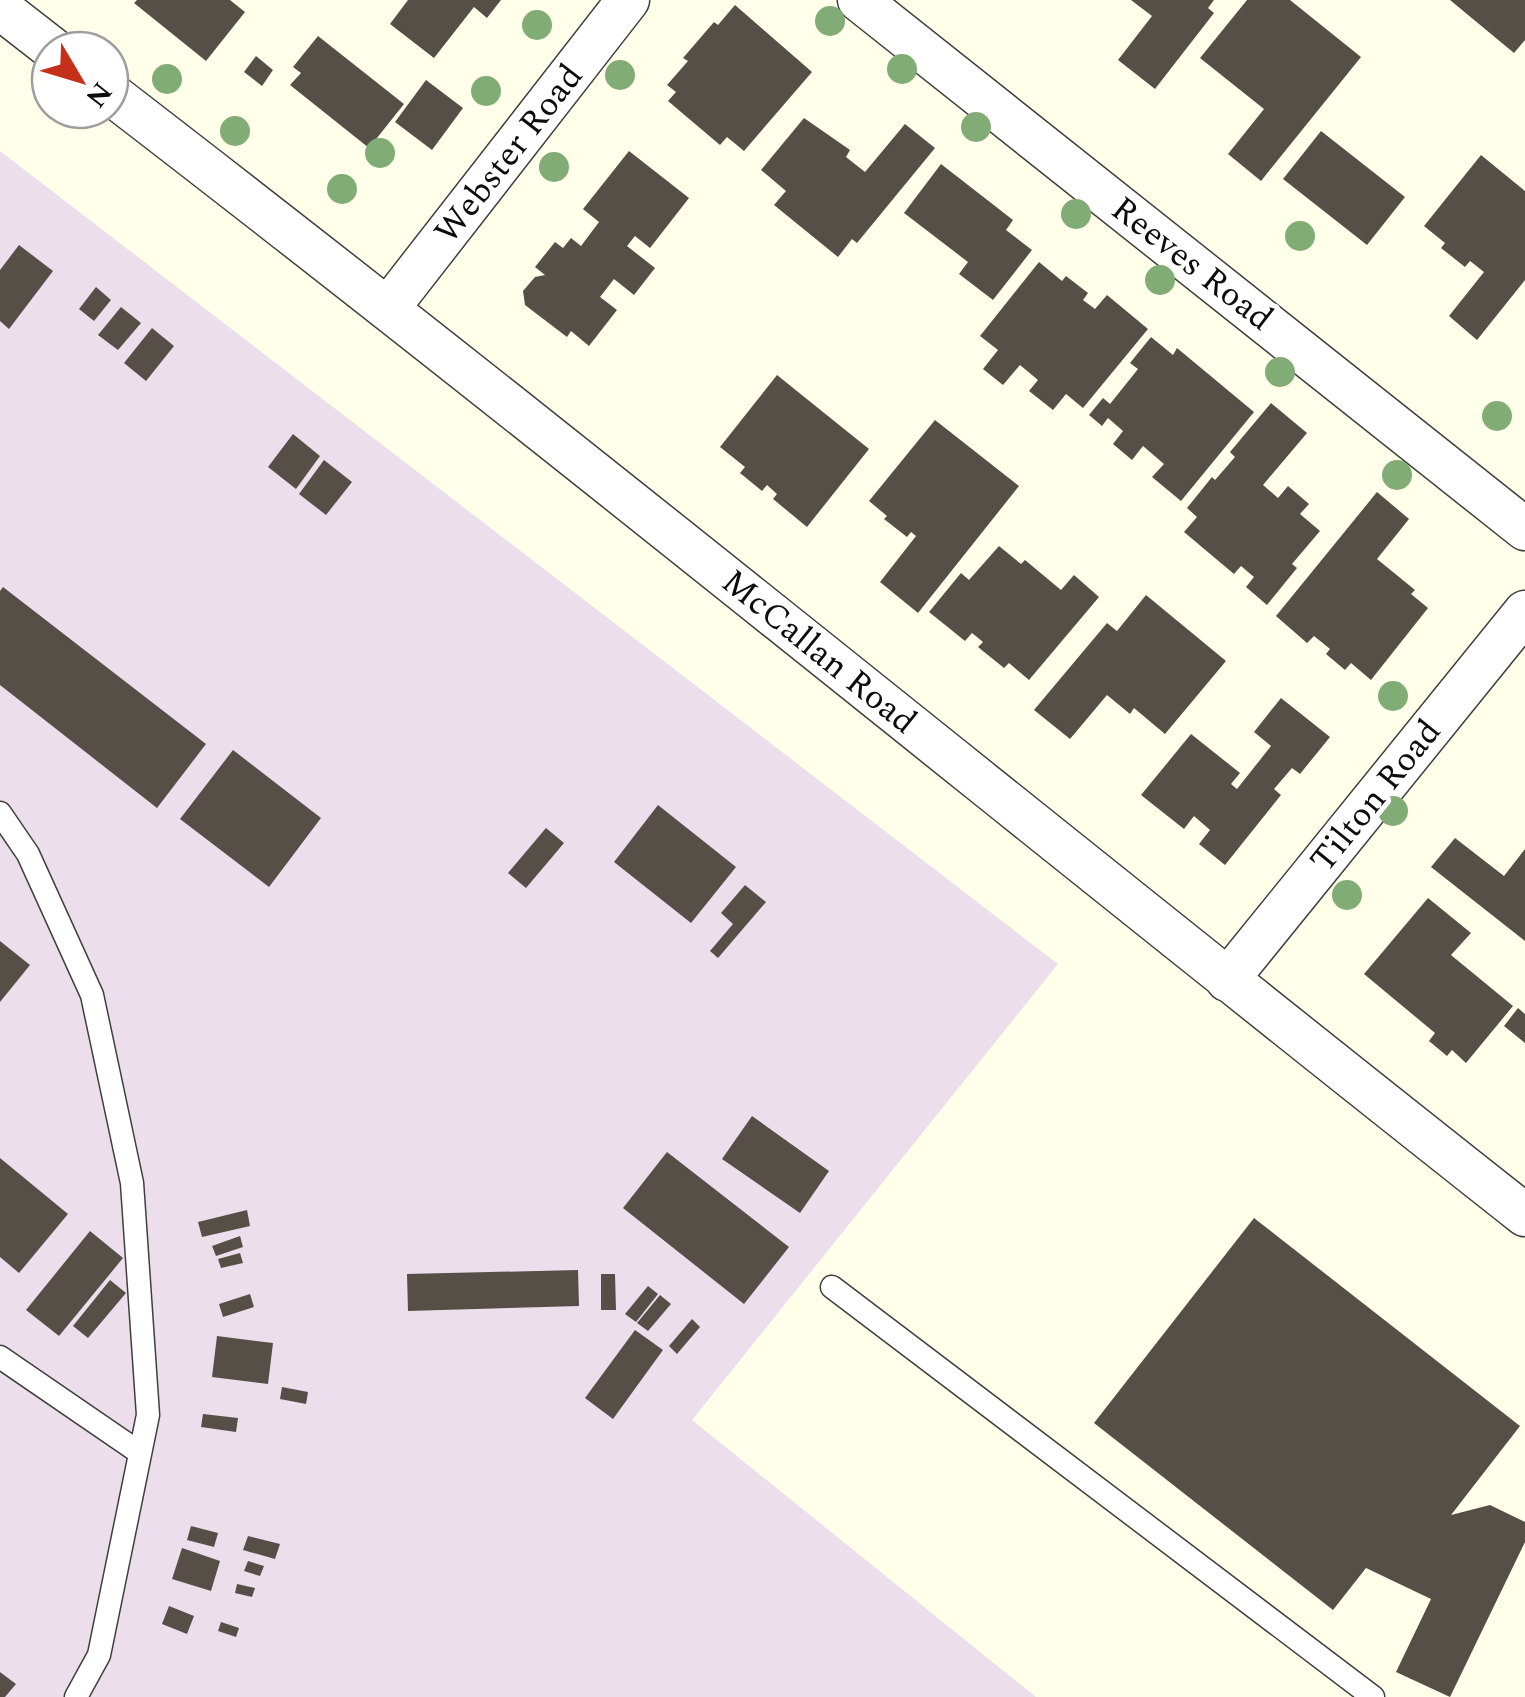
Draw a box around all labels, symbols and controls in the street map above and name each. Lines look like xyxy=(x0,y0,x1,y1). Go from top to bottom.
north arrow xyxy=(30,30,130,130)
street label: Webster Road xyxy=(422,53,596,255)
text: N xyxy=(75,72,122,117)
street label: Reeves Road xyxy=(1099,184,1285,344)
street label: McCallan Road xyxy=(710,556,928,748)
street label: Tilton Road xyxy=(1297,708,1455,884)

